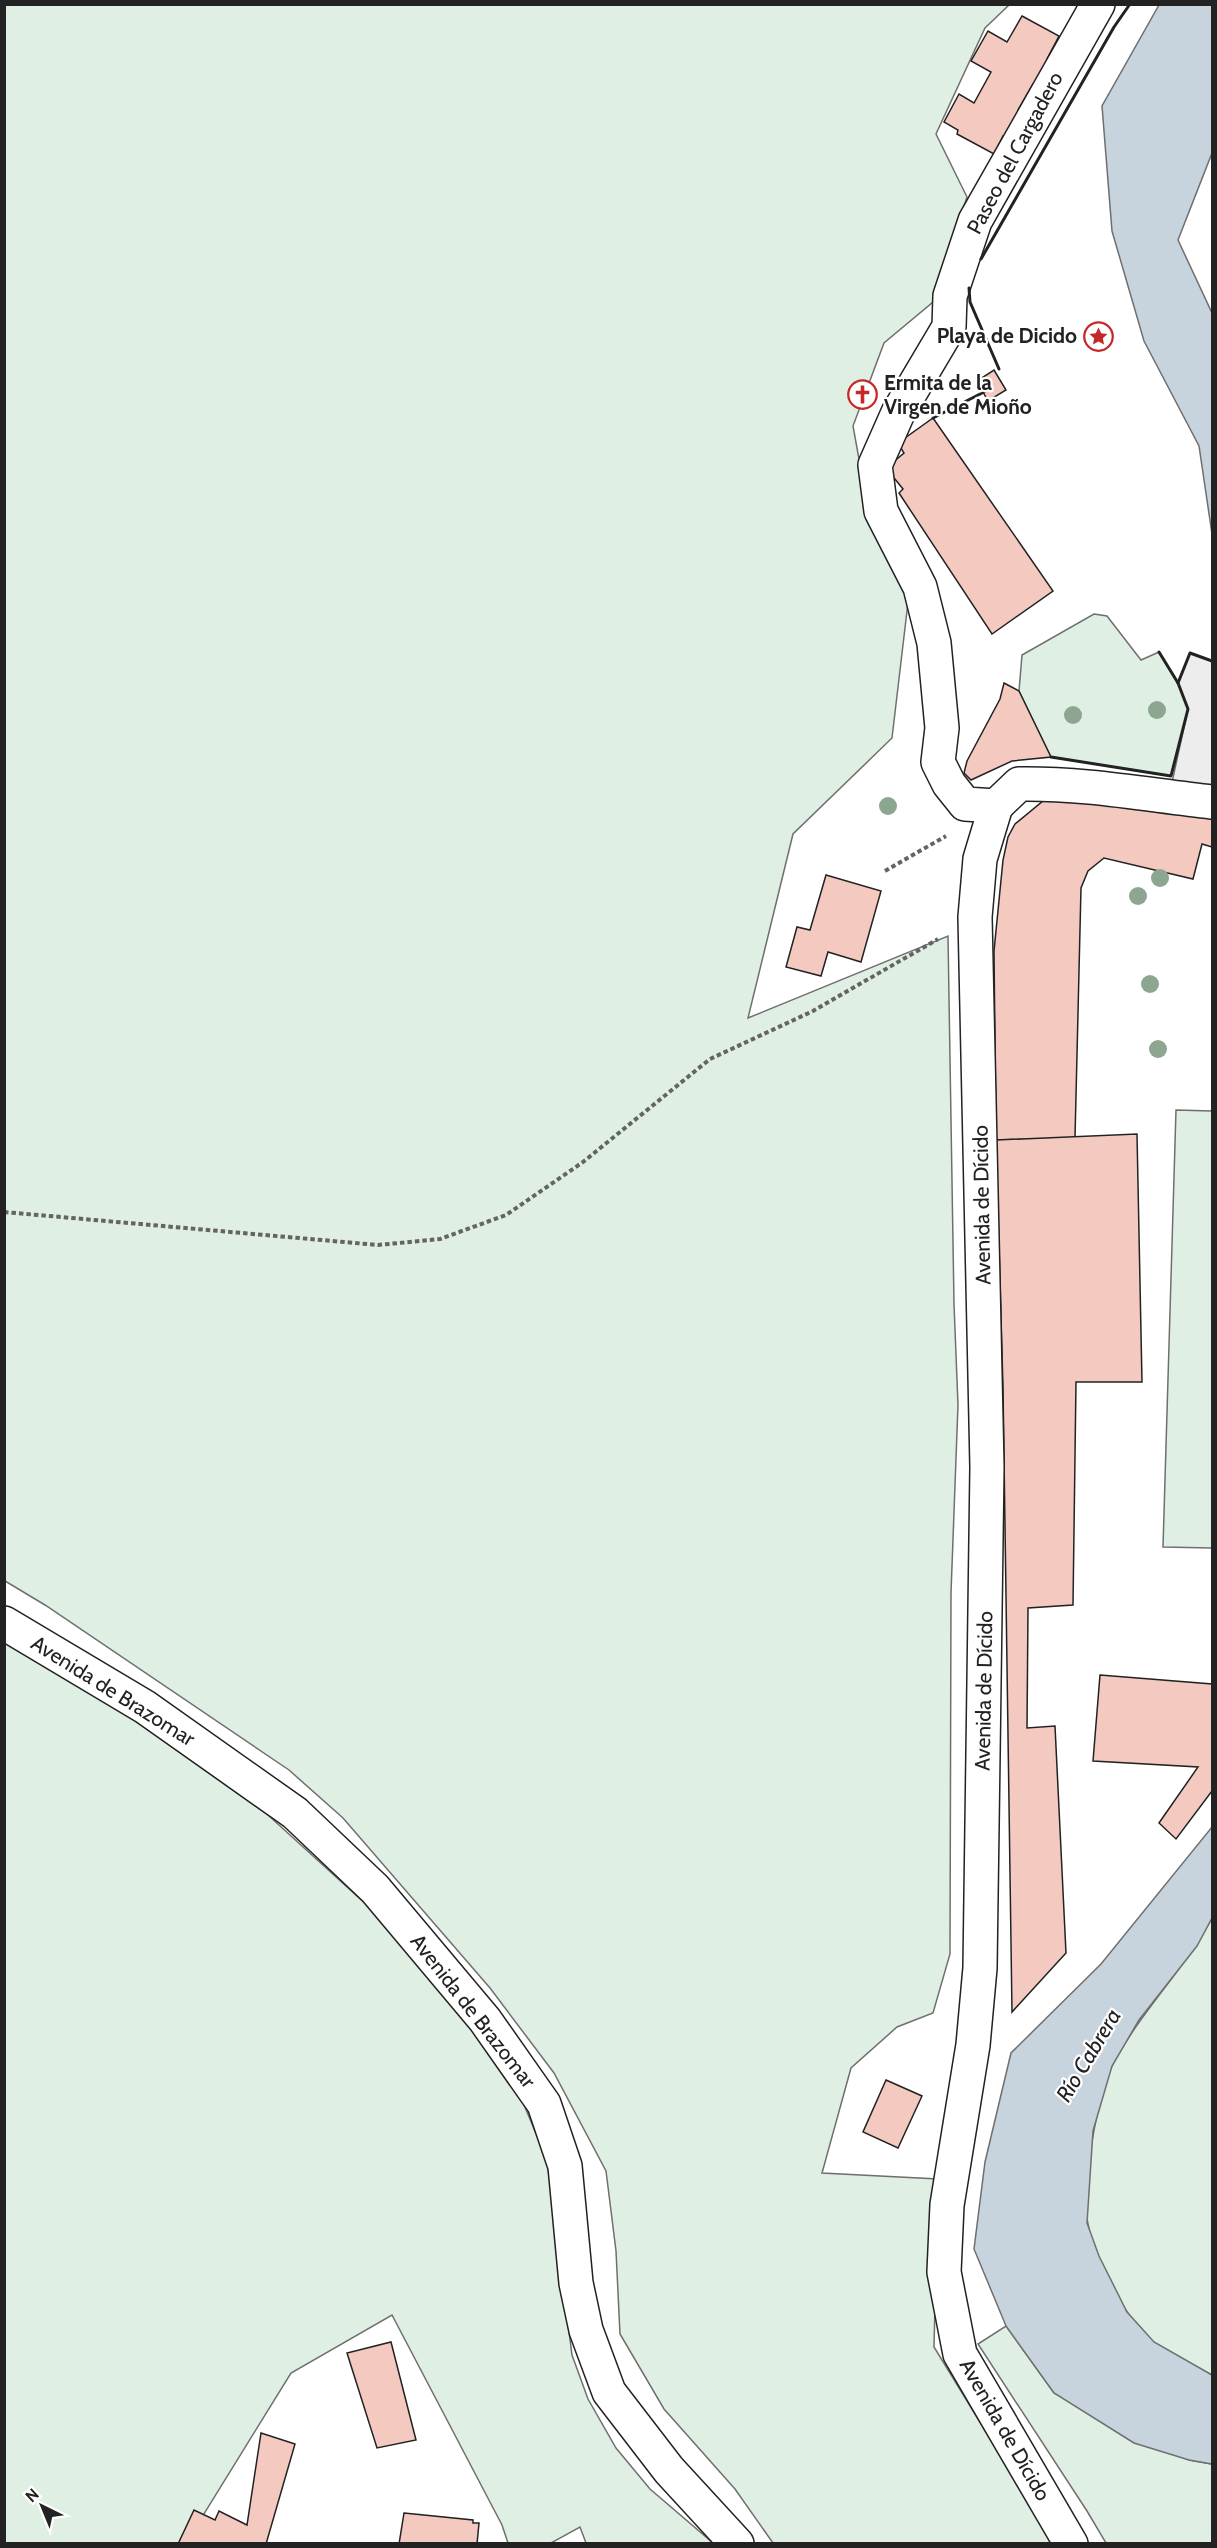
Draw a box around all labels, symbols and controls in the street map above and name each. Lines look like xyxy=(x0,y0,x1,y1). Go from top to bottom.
street label: Paseo del Cargadero xyxy=(961,67,1068,238)
place icon: Playa de Dicido xyxy=(1082,320,1114,352)
place label: Playa de Dicido xyxy=(937,323,1077,348)
place label: Ermita de la Virgen de Mioño xyxy=(884,370,1032,419)
church icon: Ermita de la Virgen de Mioño xyxy=(847,379,879,411)
street label: Avenida de Dícido xyxy=(968,1125,995,1285)
street label: Avenida de Dícido xyxy=(970,1611,997,1771)
street label: Avenida de Brazomar xyxy=(27,1630,200,1751)
street label: Avenida de Brazomar xyxy=(406,1929,541,2093)
water label: Río Cabrera xyxy=(1050,2004,1127,2107)
street label: Avenida de Dícido xyxy=(955,2354,1056,2505)
north arrow xyxy=(12,2476,72,2536)
text: N xyxy=(21,2485,43,2506)

